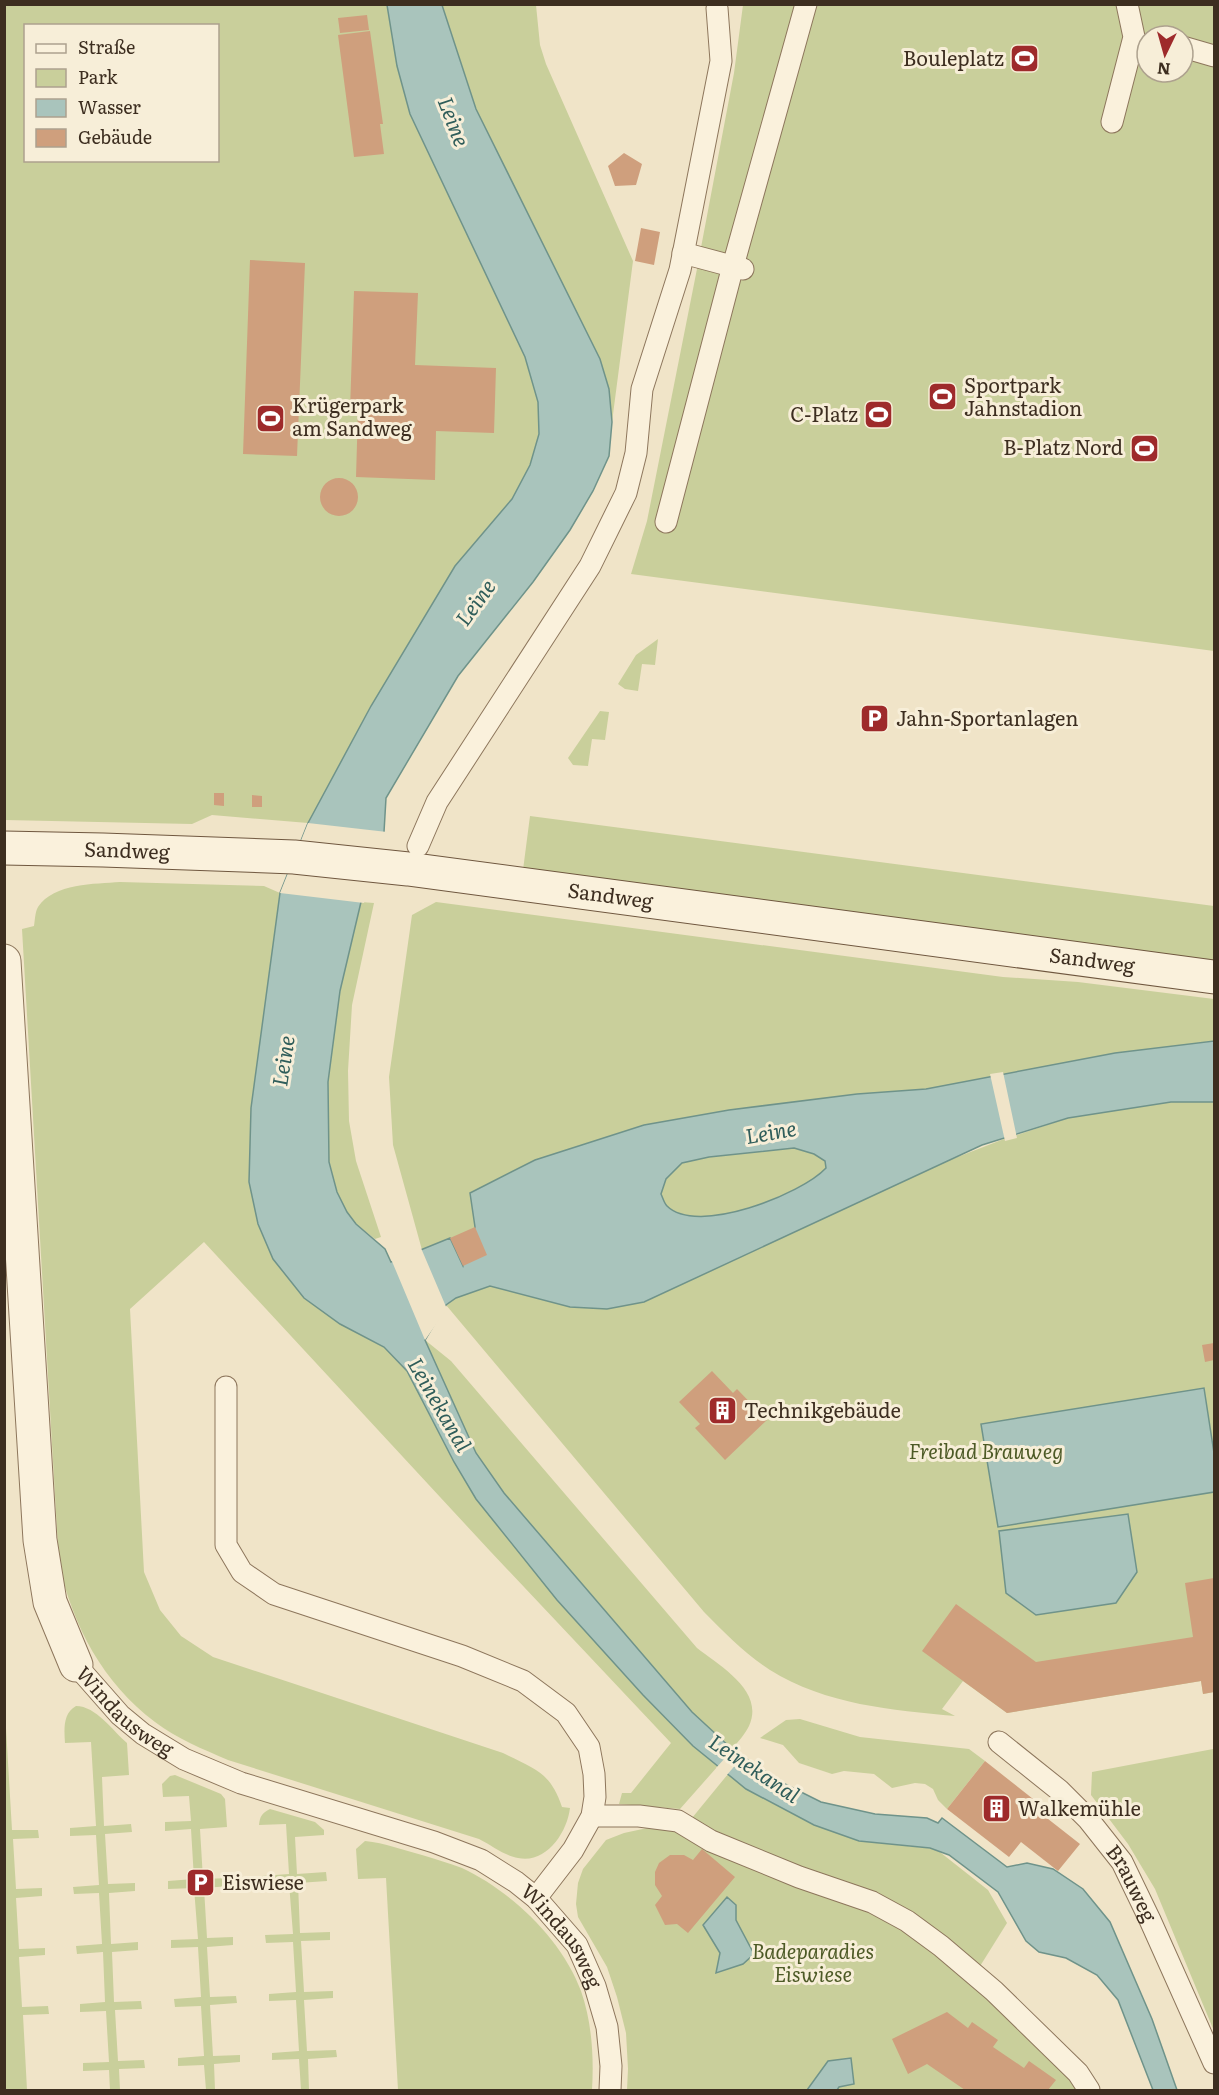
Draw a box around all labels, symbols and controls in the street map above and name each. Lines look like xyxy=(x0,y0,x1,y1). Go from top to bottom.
legend xyxy=(24,24,219,162)
north arrow xyxy=(1135,24,1195,84)
text: Straße xyxy=(78,33,135,60)
place label: Bouleplatz xyxy=(903,42,1004,72)
sports icon: Bouleplatz xyxy=(1009,43,1041,75)
text: N xyxy=(1156,57,1171,82)
text: Park xyxy=(78,63,119,90)
water label: Leine xyxy=(432,92,479,151)
text: Wasser xyxy=(78,93,141,120)
text: Gebäude xyxy=(78,123,152,150)
place label: Sportpark Jahnstadion xyxy=(964,369,1082,422)
sports icon: Sportpark Jahnstadion xyxy=(927,381,959,413)
place label: Krügerpark am Sandweg xyxy=(292,389,413,442)
place label: C-Platz xyxy=(790,398,858,428)
sports icon: C-Platz xyxy=(863,399,895,431)
sports icon: Krügerpark am Sandweg xyxy=(255,402,287,434)
place label: B-Platz Nord xyxy=(1003,431,1123,461)
sports icon: B-Platz Nord xyxy=(1128,432,1160,464)
water label: Leine xyxy=(446,572,502,631)
place label: Jahn-Sportanlagen xyxy=(896,702,1079,732)
parking icon: Jahn-Sportanlagen xyxy=(859,703,891,735)
street label: Sandweg xyxy=(84,833,171,865)
street label: Sandweg xyxy=(566,874,656,915)
street label: Sandweg xyxy=(1048,938,1138,979)
water label: Leine xyxy=(262,1033,301,1088)
water label: Leine xyxy=(743,1111,798,1150)
water label: Leinekanal xyxy=(402,1351,481,1457)
place label: Technikgebäude xyxy=(744,1394,901,1424)
building icon: Technikgebäude xyxy=(707,1395,739,1427)
park label: Freibad Brauweg xyxy=(909,1435,1063,1465)
street label: Windausweg xyxy=(70,1658,181,1763)
water label: Leinekanal xyxy=(704,1725,807,1809)
place label: Walkemühle xyxy=(1018,1792,1141,1822)
building icon: Walkemühle xyxy=(981,1793,1013,1825)
street label: Brauweg xyxy=(1100,1837,1166,1927)
place label: Eiswiese xyxy=(222,1866,304,1896)
parking icon: Eiswiese xyxy=(185,1867,217,1899)
street label: Windausweg xyxy=(516,1875,611,1993)
park label: Badeparadies Eiswiese xyxy=(752,1935,874,1988)

